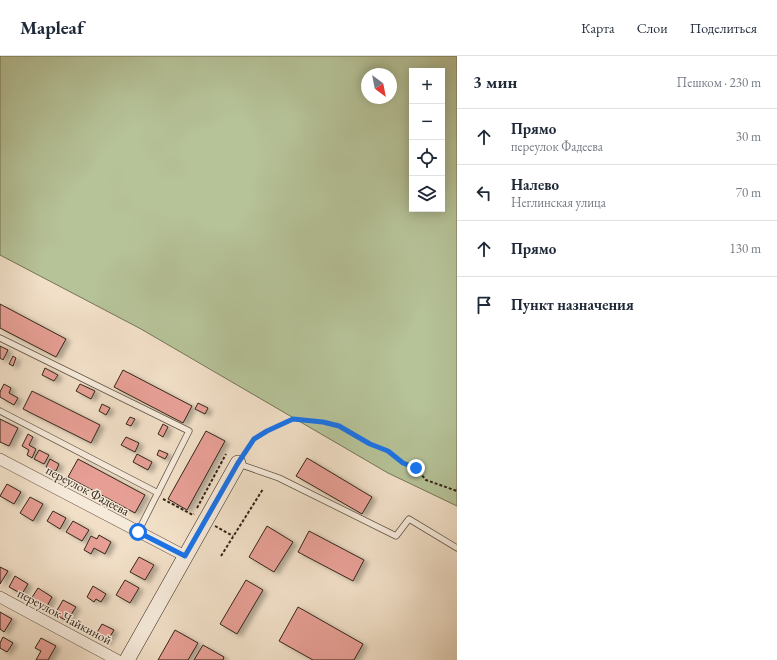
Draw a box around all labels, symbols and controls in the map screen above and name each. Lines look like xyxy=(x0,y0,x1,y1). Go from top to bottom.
text: Mapleaf xyxy=(20,15,84,40)
text: Карта xyxy=(581,19,615,37)
text: Слои xyxy=(637,19,668,37)
text: Поделиться xyxy=(690,19,757,37)
north arrow xyxy=(361,68,397,104)
map controls xyxy=(409,68,445,212)
button: + xyxy=(409,68,445,104)
text: 3 мин xyxy=(473,71,517,93)
text: Пешком · 230 m xyxy=(677,74,761,91)
button: − xyxy=(409,104,445,140)
text: Прямо xyxy=(511,119,556,138)
icon: ahead xyxy=(473,126,495,148)
text: 30 m xyxy=(736,128,761,145)
text: переулок Фадеева xyxy=(511,138,603,155)
button: locate xyxy=(409,140,445,176)
text: Налево xyxy=(511,175,559,194)
button: layers xyxy=(409,176,445,212)
icon: left xyxy=(473,182,495,204)
text: 70 m xyxy=(736,184,761,201)
text: Неглинская улица xyxy=(511,194,606,211)
icon: ahead xyxy=(473,238,495,260)
text: Прямо xyxy=(511,239,556,258)
text: 130 m xyxy=(730,240,761,257)
icon: arrive xyxy=(473,294,495,316)
text: Пункт назначения xyxy=(511,295,634,314)
route end xyxy=(407,459,425,477)
street label: переулок Фадеева xyxy=(43,461,133,520)
route start xyxy=(129,523,147,541)
street label: переулок Чайкиной xyxy=(15,584,115,648)

